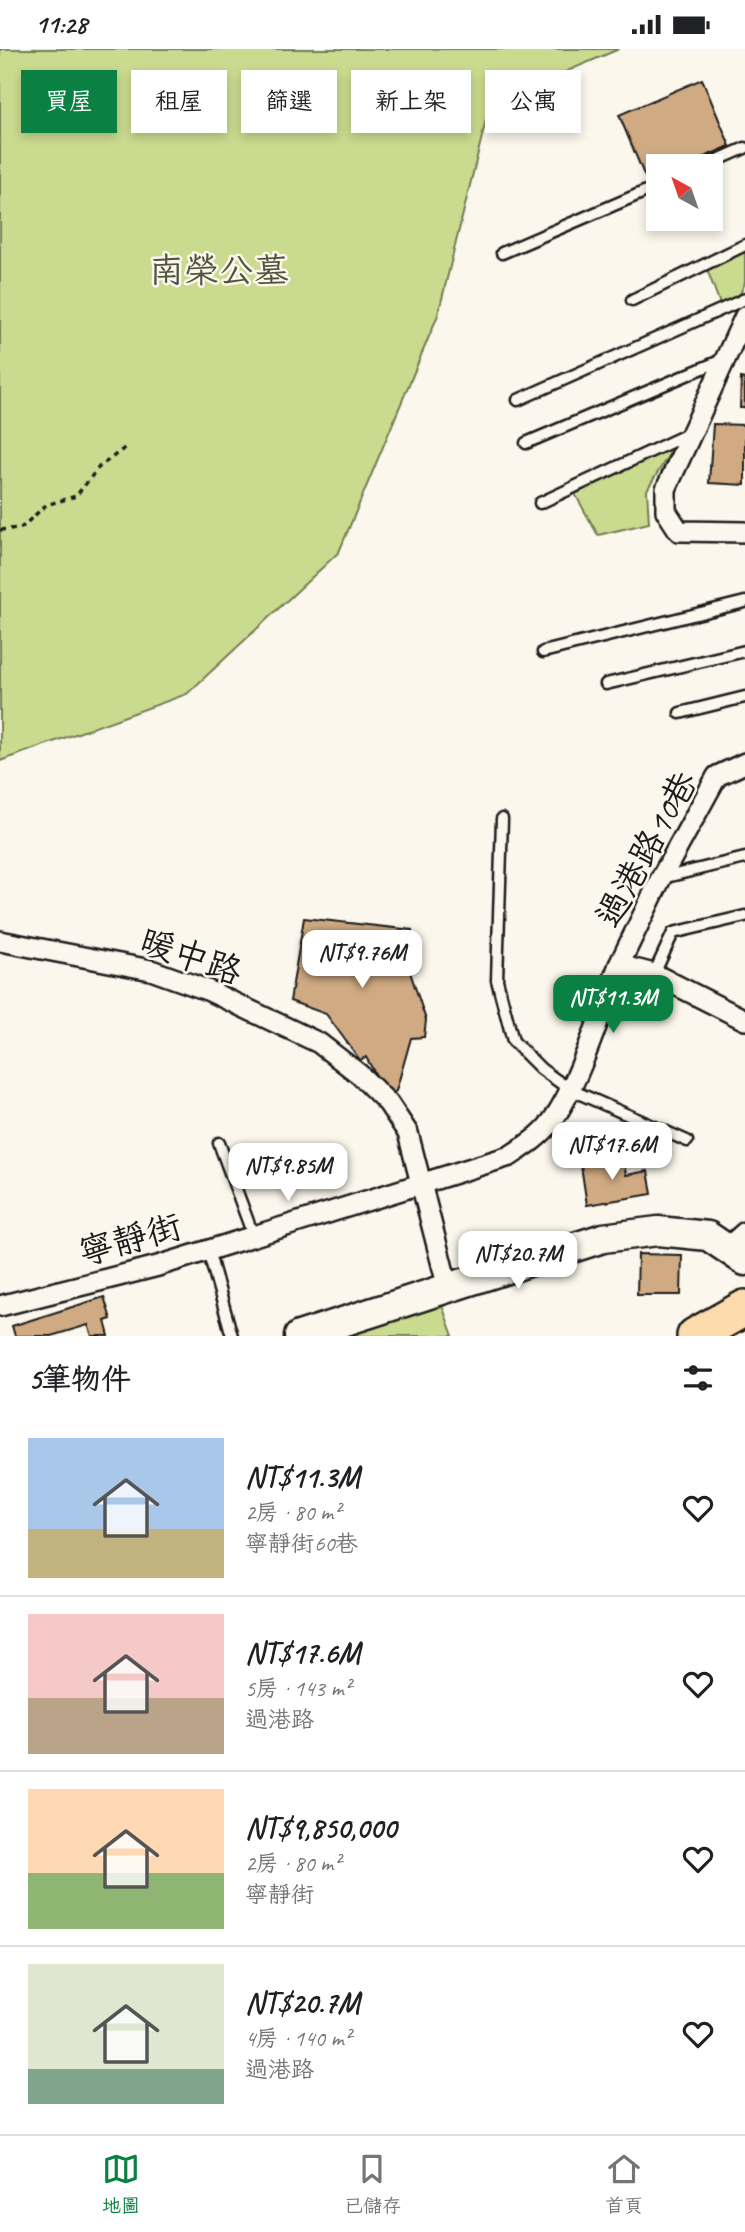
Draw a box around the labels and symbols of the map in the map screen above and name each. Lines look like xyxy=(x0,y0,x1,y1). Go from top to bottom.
north arrow xyxy=(646,154,723,231)
park label: 南榮公墓 xyxy=(149,248,289,293)
street label: 過港路10巷 xyxy=(585,763,708,935)
street label: 暖中路 xyxy=(134,918,248,995)
pin: NT$9.76M xyxy=(290,930,434,990)
pin: NT$11.3M xyxy=(541,975,685,1035)
pin: NT$17.6M xyxy=(540,1123,684,1182)
pin: NT$9.85M xyxy=(216,1143,360,1203)
street label: 寧靜街 xyxy=(73,1203,187,1276)
pin: NT$20.7M xyxy=(446,1231,590,1291)

